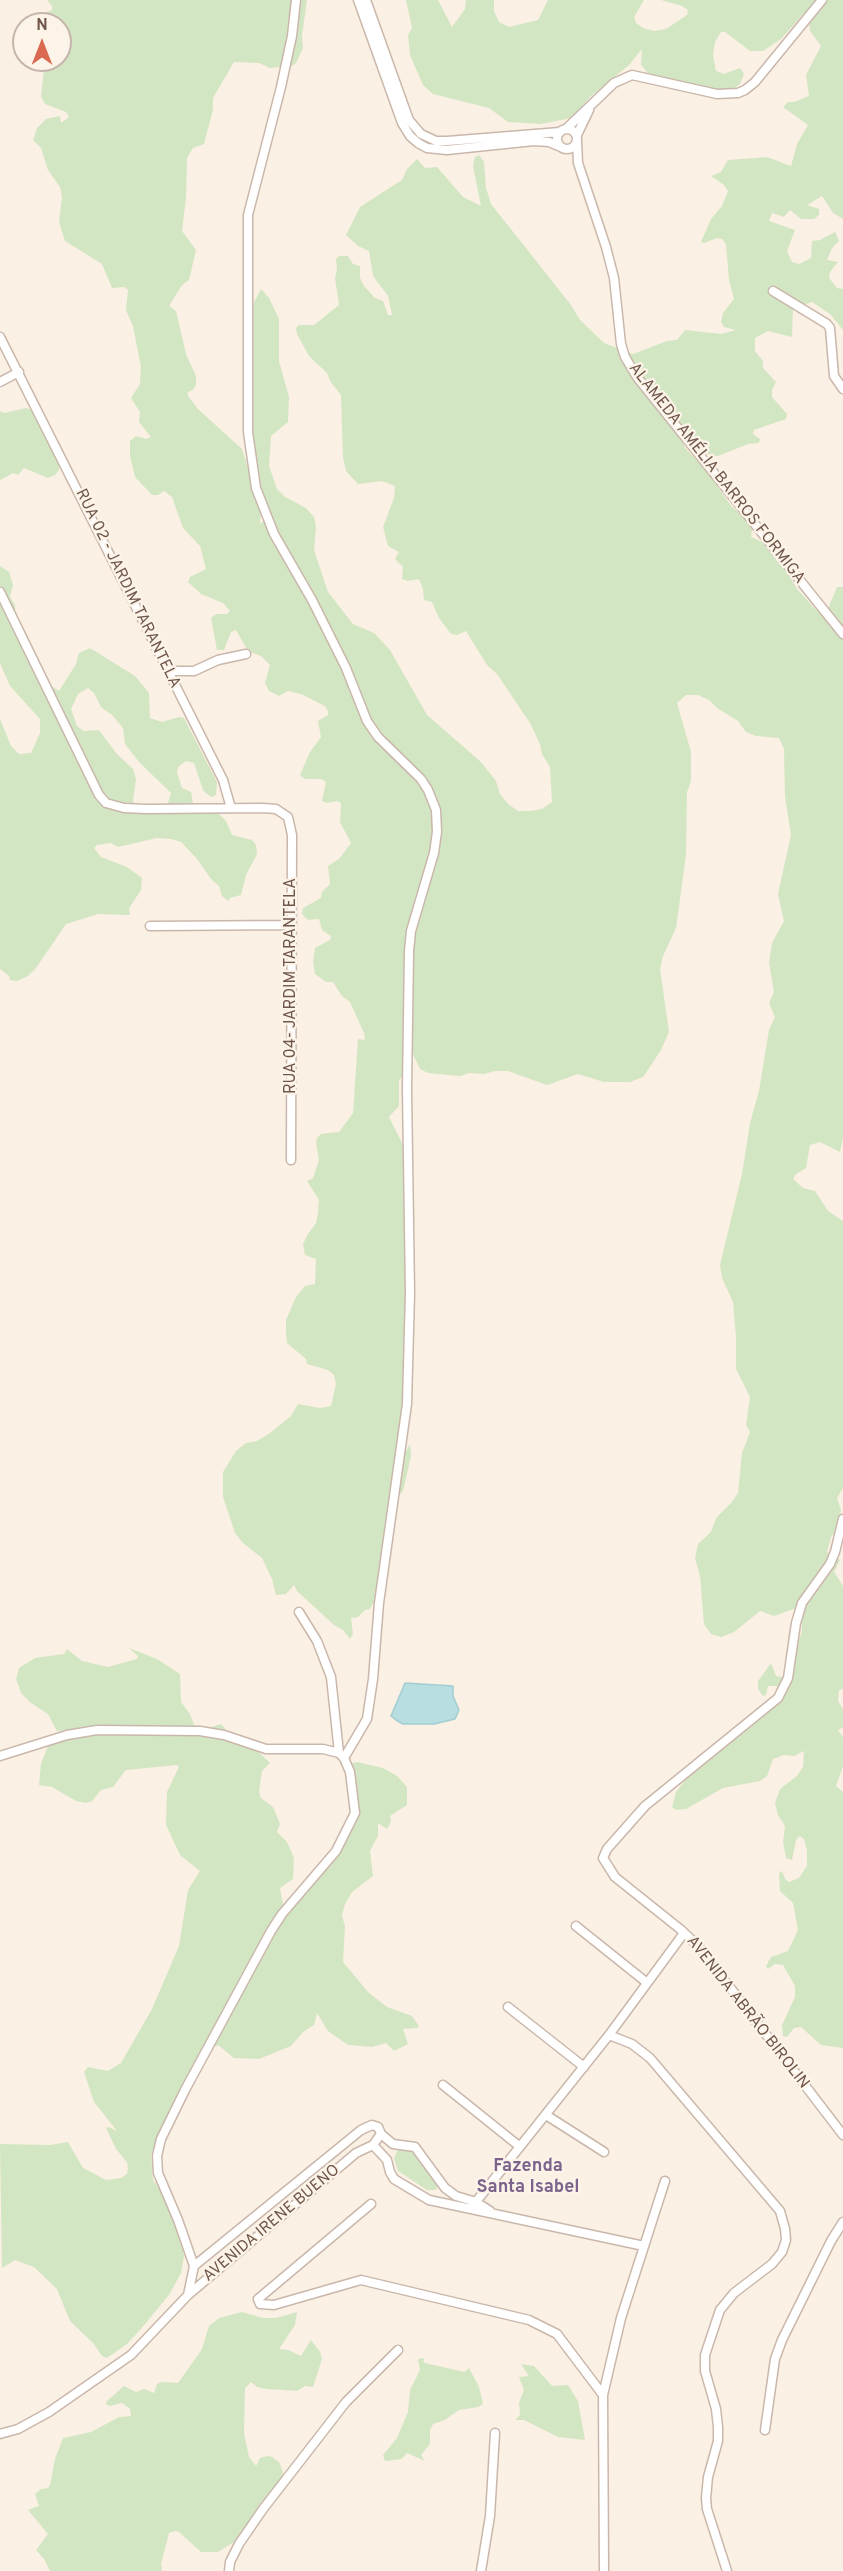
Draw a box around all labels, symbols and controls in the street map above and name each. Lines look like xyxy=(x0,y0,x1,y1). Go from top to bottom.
north arrow xyxy=(12,12,72,72)
text: N xyxy=(36,16,48,36)
street label: ALAMEDA AMÉLIA BARROS FORMIGA xyxy=(624,360,808,588)
street label: RUA 02 - JARDIM TARANTELA xyxy=(70,486,184,692)
street label: RUA 04- JARDIM TARANTELA xyxy=(282,878,302,1094)
street label: AVENIDA ABRÃO BIROLIN xyxy=(681,1933,813,2093)
district label: Fazenda Santa Isabel xyxy=(477,2156,579,2198)
street label: AVENIDA IRENE BUENO xyxy=(200,2161,344,2287)

